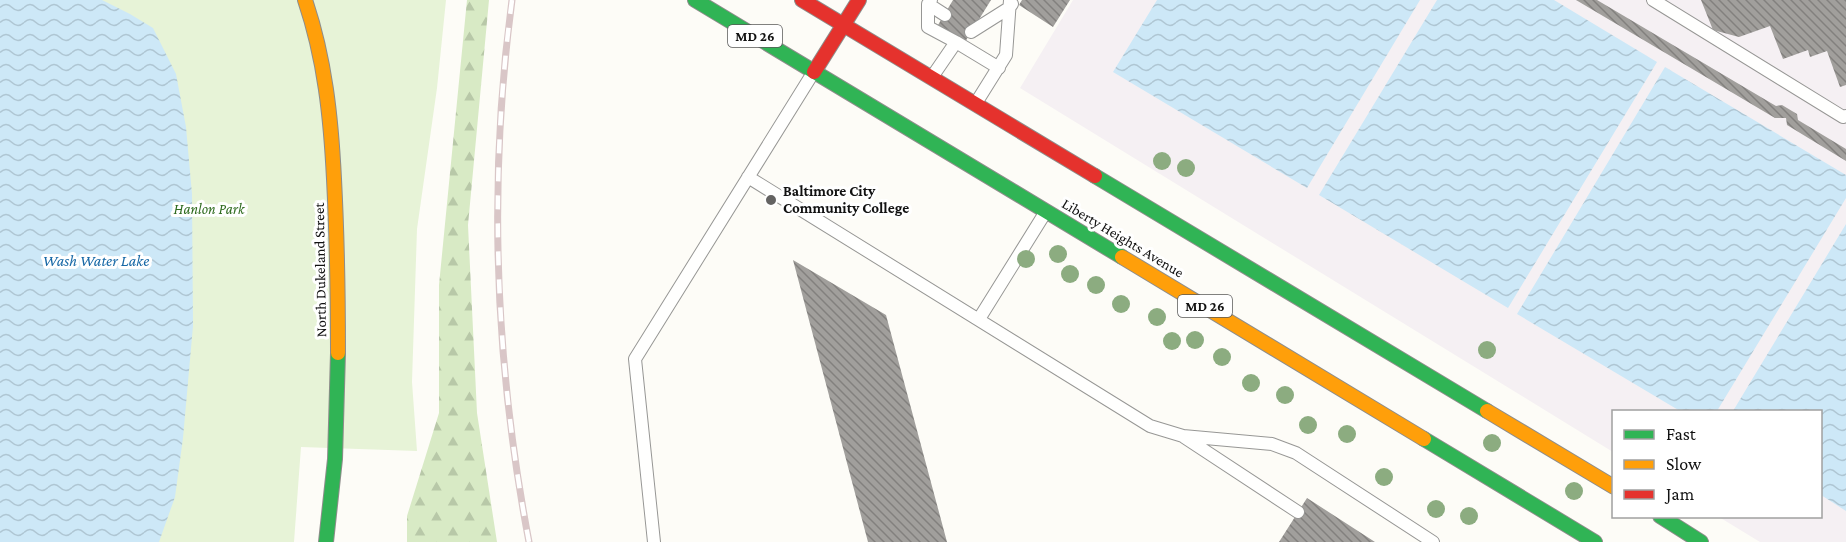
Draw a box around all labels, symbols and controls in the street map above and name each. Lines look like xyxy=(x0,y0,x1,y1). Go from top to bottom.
road number: MD 26 xyxy=(728,25,782,47)
place label: Baltimore City Community College xyxy=(783,183,909,216)
marker: Baltimore City Community College xyxy=(764,193,778,207)
street label: Liberty Heights Avenue xyxy=(1059,195,1187,282)
park label: Hanlon Park xyxy=(174,201,246,217)
street label: North Dukeland Street xyxy=(311,201,329,338)
water label: Wash Water Lake xyxy=(43,252,149,269)
road number: MD 26 xyxy=(1178,295,1232,317)
legend xyxy=(1612,410,1822,518)
text: Fast xyxy=(1666,424,1697,444)
text: Slow xyxy=(1666,454,1702,474)
text: Jam xyxy=(1664,484,1695,504)

